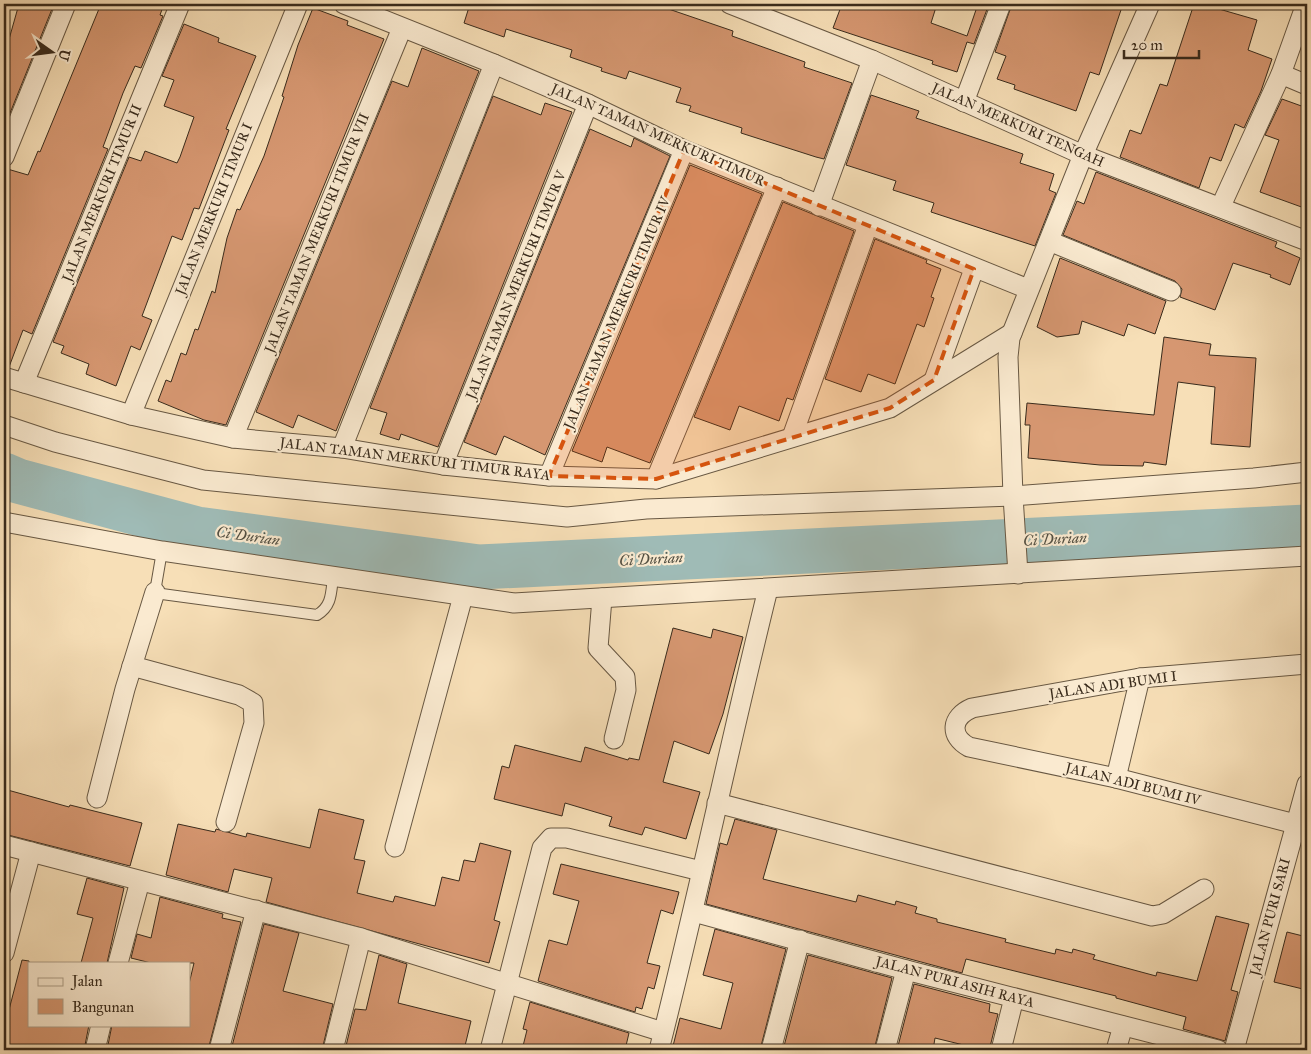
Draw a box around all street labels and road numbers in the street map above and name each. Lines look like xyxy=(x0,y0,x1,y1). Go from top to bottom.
street label: JALAN MERKURI TENGAH xyxy=(927,78,1107,172)
street label: JALAN TAMAN MERKURI TIMUR xyxy=(546,79,769,191)
street label: JALAN MERKURI TIMUR II xyxy=(58,102,146,286)
street label: JALAN TAMAN MERKURI TIMUR VII xyxy=(260,111,374,358)
street label: JALAN MERKURI TIMUR I xyxy=(171,121,257,300)
street label: JALAN TAMAN MERKURI TIMUR V xyxy=(461,167,571,404)
street label: JALAN TAMAN MERKURI TIMUR IV xyxy=(559,193,675,434)
street label: JALAN TAMAN MERKURI TIMUR RAYA xyxy=(277,434,552,485)
street label: JALAN ADI BUMI I xyxy=(1046,668,1178,704)
street label: JALAN ADI BUMI IV xyxy=(1061,758,1204,810)
street label: JALAN PURI SARI xyxy=(1246,856,1295,980)
street label: JALAN PURI ASIH RAYA xyxy=(872,952,1037,1012)

